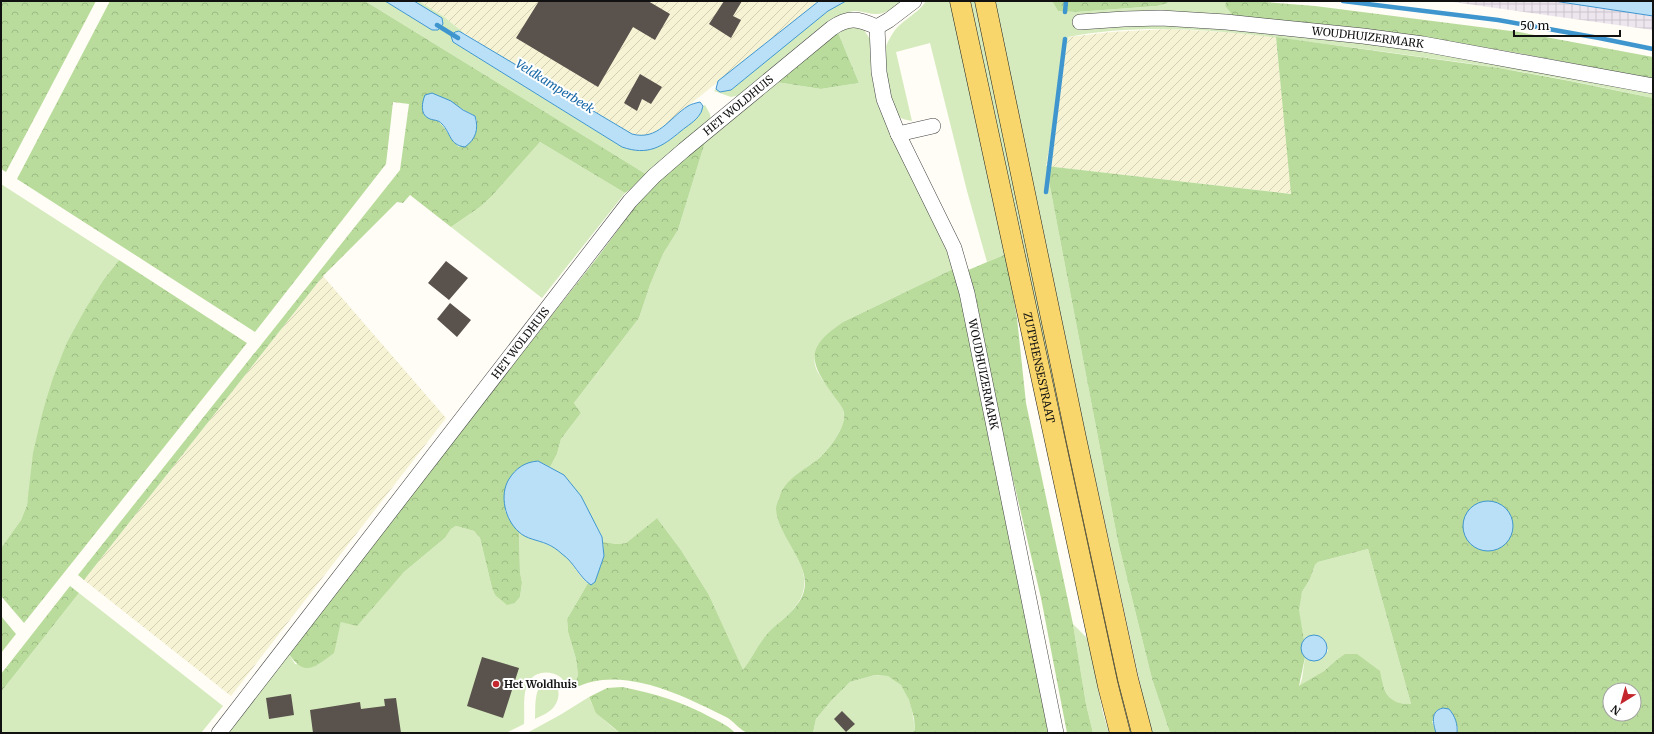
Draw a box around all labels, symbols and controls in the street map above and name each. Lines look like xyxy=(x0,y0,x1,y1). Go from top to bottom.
scale bar xyxy=(1514,12,1620,38)
text: 50 m xyxy=(1520,18,1549,33)
street label: WOUDHUIZERMARK xyxy=(1310,24,1425,51)
water label: Veldkamperbeek xyxy=(513,56,598,116)
street label: HET WOLDHUIS xyxy=(700,72,777,138)
street label: HET WOLDHUIS xyxy=(488,304,553,382)
street label: ZUTPHENSESTRAAT xyxy=(1020,311,1058,425)
street label: WOUDHUIZERMARK xyxy=(965,317,1001,431)
place label: Het Woldhuis xyxy=(504,677,577,691)
marker: Het Woldhuis xyxy=(491,679,501,689)
north arrow xyxy=(1602,682,1642,722)
text: N xyxy=(1608,702,1624,718)

